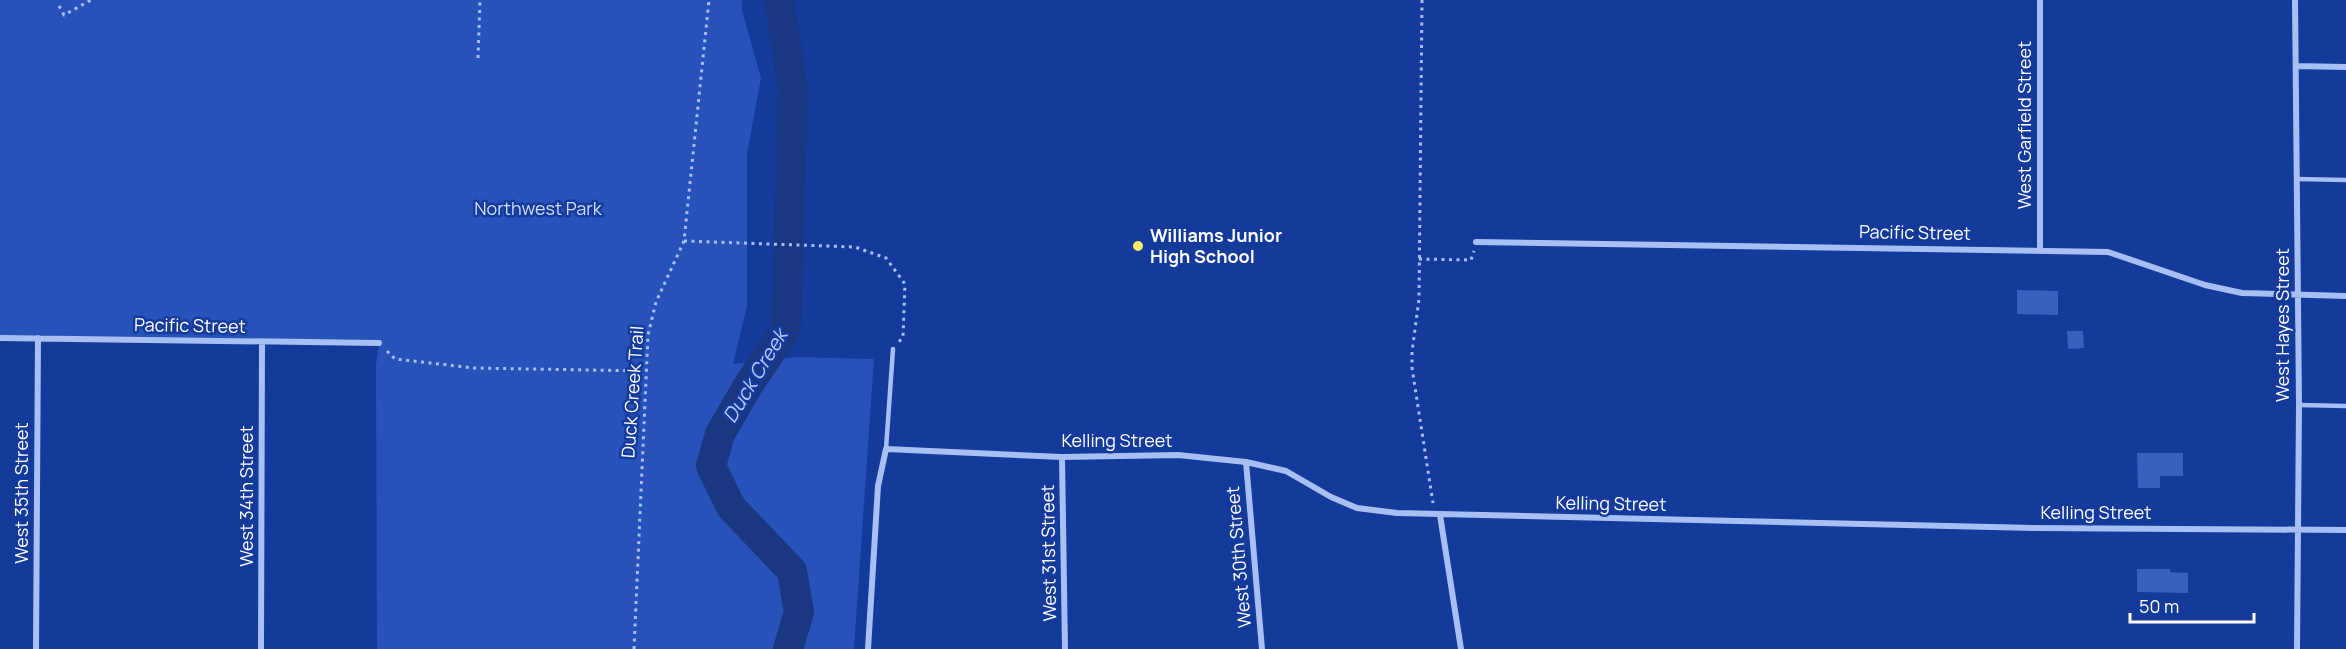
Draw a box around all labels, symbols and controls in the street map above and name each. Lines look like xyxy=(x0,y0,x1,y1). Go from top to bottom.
street label: West Garfield Street xyxy=(2012,41,2036,209)
park label: Northwest Park xyxy=(474,196,603,220)
street label: Pacific Street xyxy=(1859,219,1971,245)
place label: Williams Junior High School xyxy=(1150,223,1282,268)
marker: Williams Junior High School xyxy=(1131,239,1145,253)
street label: West Hayes Street xyxy=(2270,248,2294,402)
street label: Pacific Street xyxy=(134,312,246,338)
water label: Duck Creek xyxy=(716,321,795,428)
street label: Duck Creek Trail xyxy=(615,325,649,459)
street label: West 35th Street xyxy=(9,422,33,564)
street label: West 34th Street xyxy=(234,425,258,567)
street label: Kelling Street xyxy=(1062,428,1172,452)
street label: West 31st Street xyxy=(1035,484,1061,622)
street label: West 30th Street xyxy=(1220,485,1256,629)
street label: Kelling Street xyxy=(1555,490,1667,516)
street label: Kelling Street xyxy=(2041,500,2151,524)
scale bar xyxy=(2130,586,2254,624)
text: 50 m xyxy=(2139,594,2179,618)

